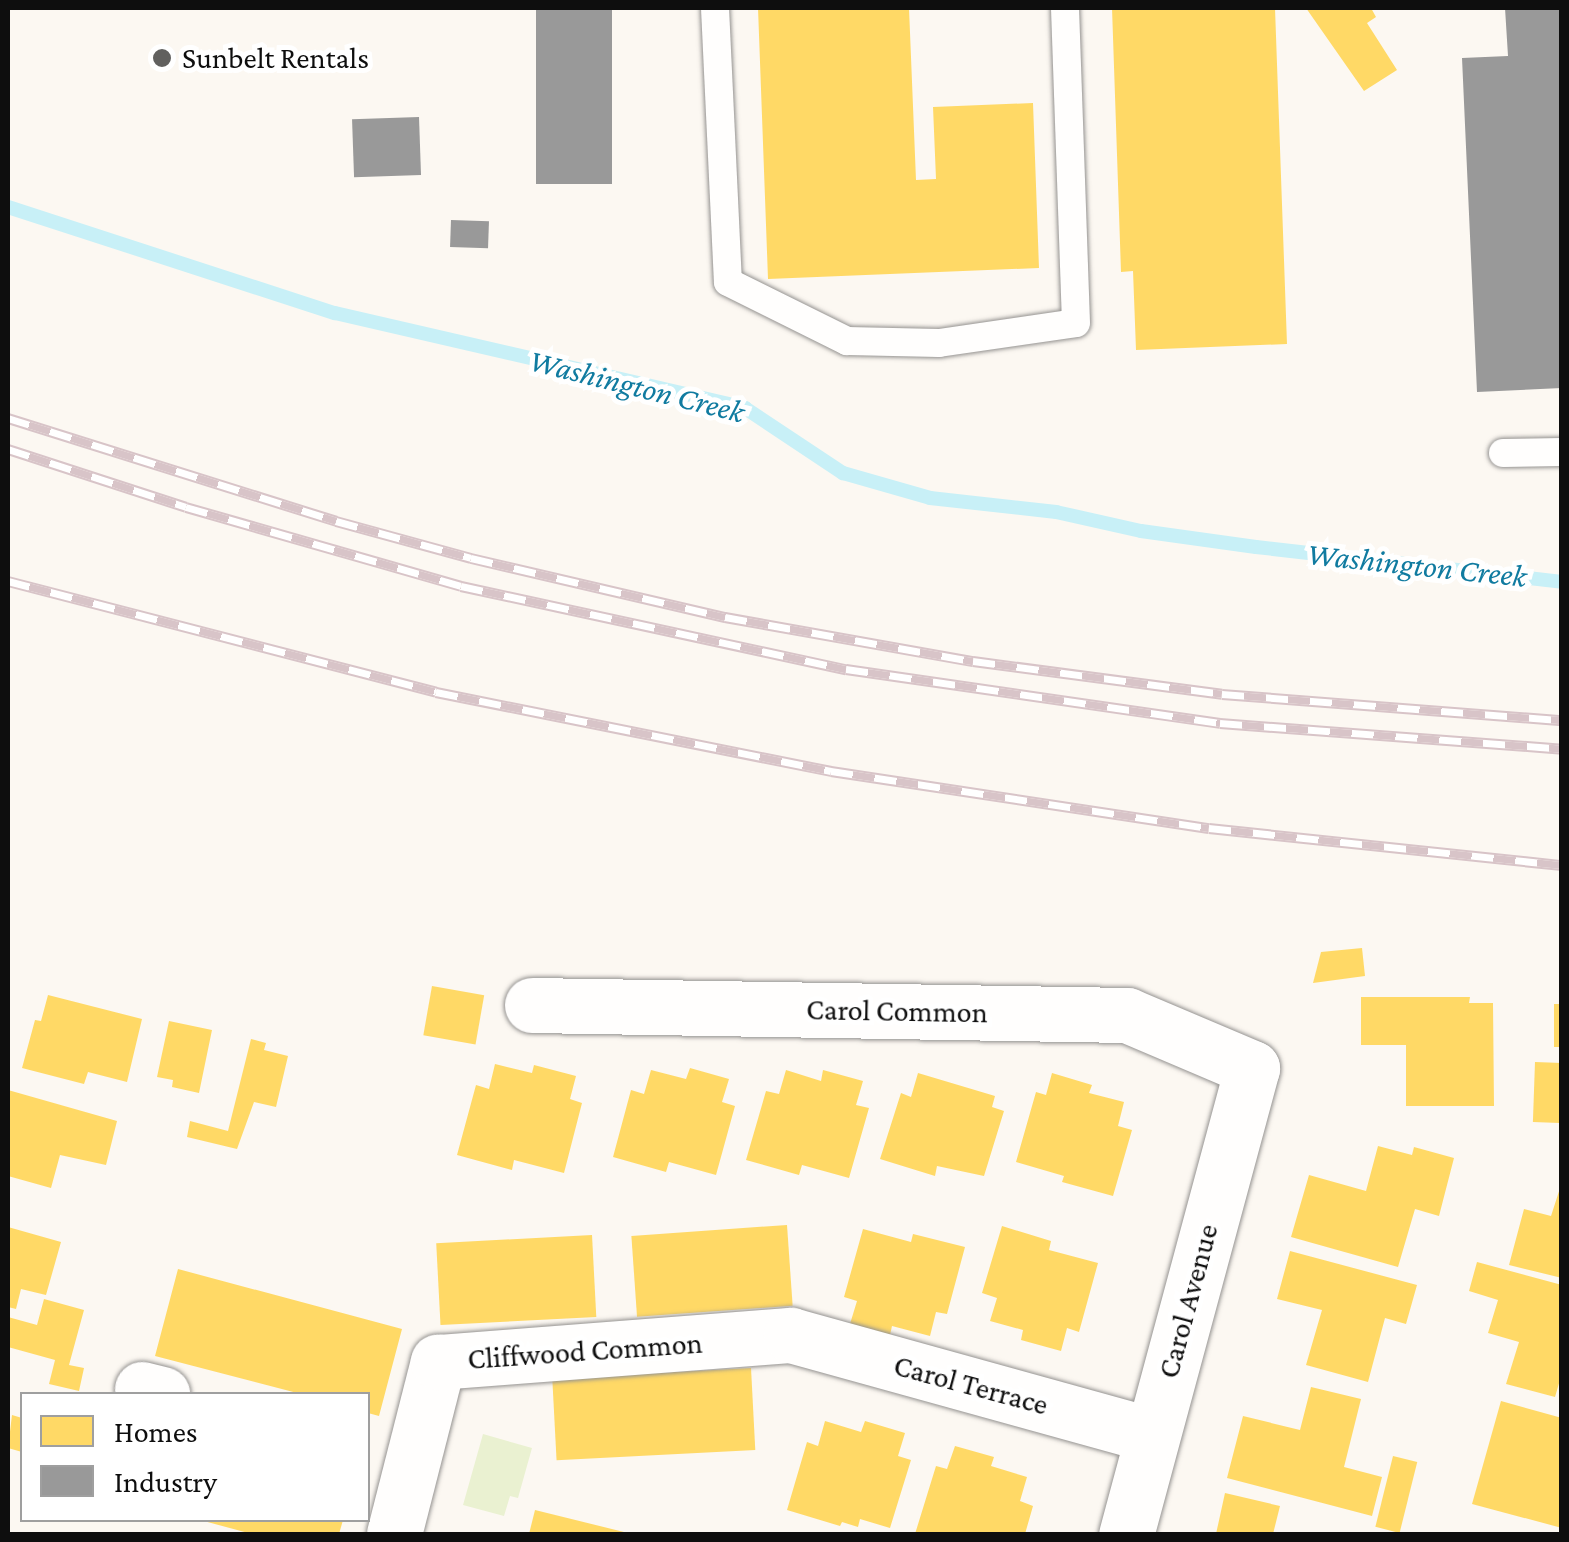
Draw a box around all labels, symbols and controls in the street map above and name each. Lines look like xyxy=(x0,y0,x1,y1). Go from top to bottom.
place label: Sunbelt Rentals xyxy=(182,40,369,76)
marker: Sunbelt Rentals xyxy=(151,47,173,69)
water label: Washington Creek xyxy=(525,341,749,431)
water label: Washington Creek xyxy=(1305,534,1529,596)
street label: Carol Common xyxy=(806,991,988,1031)
street label: Carol Avenue xyxy=(1150,1220,1226,1382)
street label: Cliffwood Common xyxy=(466,1325,704,1377)
street label: Carol Terrace xyxy=(890,1347,1052,1423)
legend xyxy=(20,1392,370,1522)
text: Homes xyxy=(114,1415,198,1448)
text: Industry xyxy=(114,1465,217,1498)

